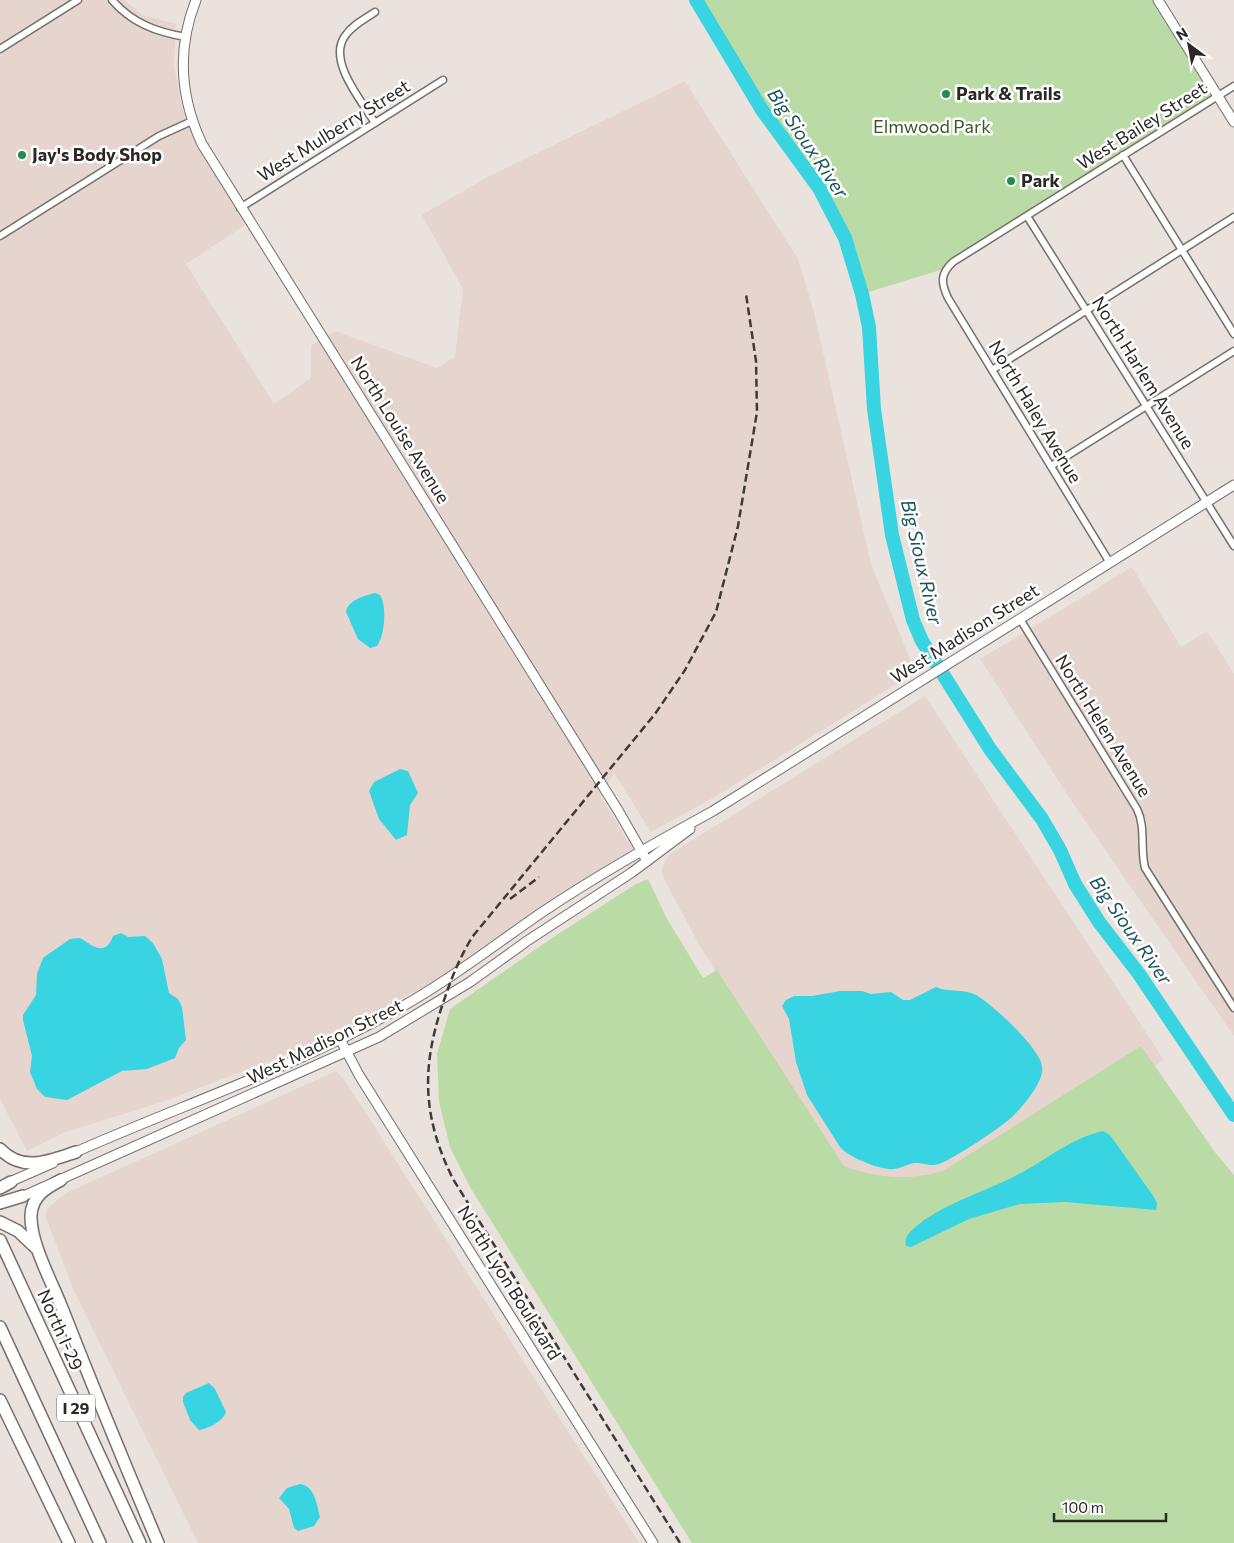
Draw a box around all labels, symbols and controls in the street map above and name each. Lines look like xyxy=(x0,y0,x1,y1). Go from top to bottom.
north arrow xyxy=(1164,20,1214,70)
text: N xyxy=(1173,24,1191,44)
street label: West Mulberry Street xyxy=(253,74,414,186)
street label: West Bailey Street xyxy=(1073,76,1210,174)
place label: Park & Trails xyxy=(956,82,1061,104)
water label: Big Sioux River xyxy=(763,83,854,203)
marker: Park & Trails xyxy=(940,88,952,100)
park label: Elmwood Park xyxy=(873,115,991,137)
place label: Jay's Body Shop xyxy=(32,143,162,165)
marker: Jay's Body Shop xyxy=(16,149,28,161)
place label: Park xyxy=(1021,169,1061,191)
marker: Park xyxy=(1005,175,1017,187)
street label: North Harlem Avenue xyxy=(1088,292,1200,453)
street label: North Haley Avenue xyxy=(985,336,1087,487)
street label: North Louise Avenue xyxy=(347,352,455,507)
water label: Big Sioux River xyxy=(897,497,948,628)
street label: West Madison Street xyxy=(886,579,1043,688)
street label: North Helen Avenue xyxy=(1051,650,1156,801)
water label: Big Sioux River xyxy=(1085,871,1178,990)
street label: West Madison Street xyxy=(243,994,406,1088)
street label: North Lyon Boulevard xyxy=(453,1201,566,1364)
street label: North I-29 xyxy=(33,1286,88,1373)
road number: I 29 xyxy=(57,1395,95,1422)
scale bar xyxy=(1054,1490,1166,1522)
text: 100 m xyxy=(1062,1498,1104,1516)

